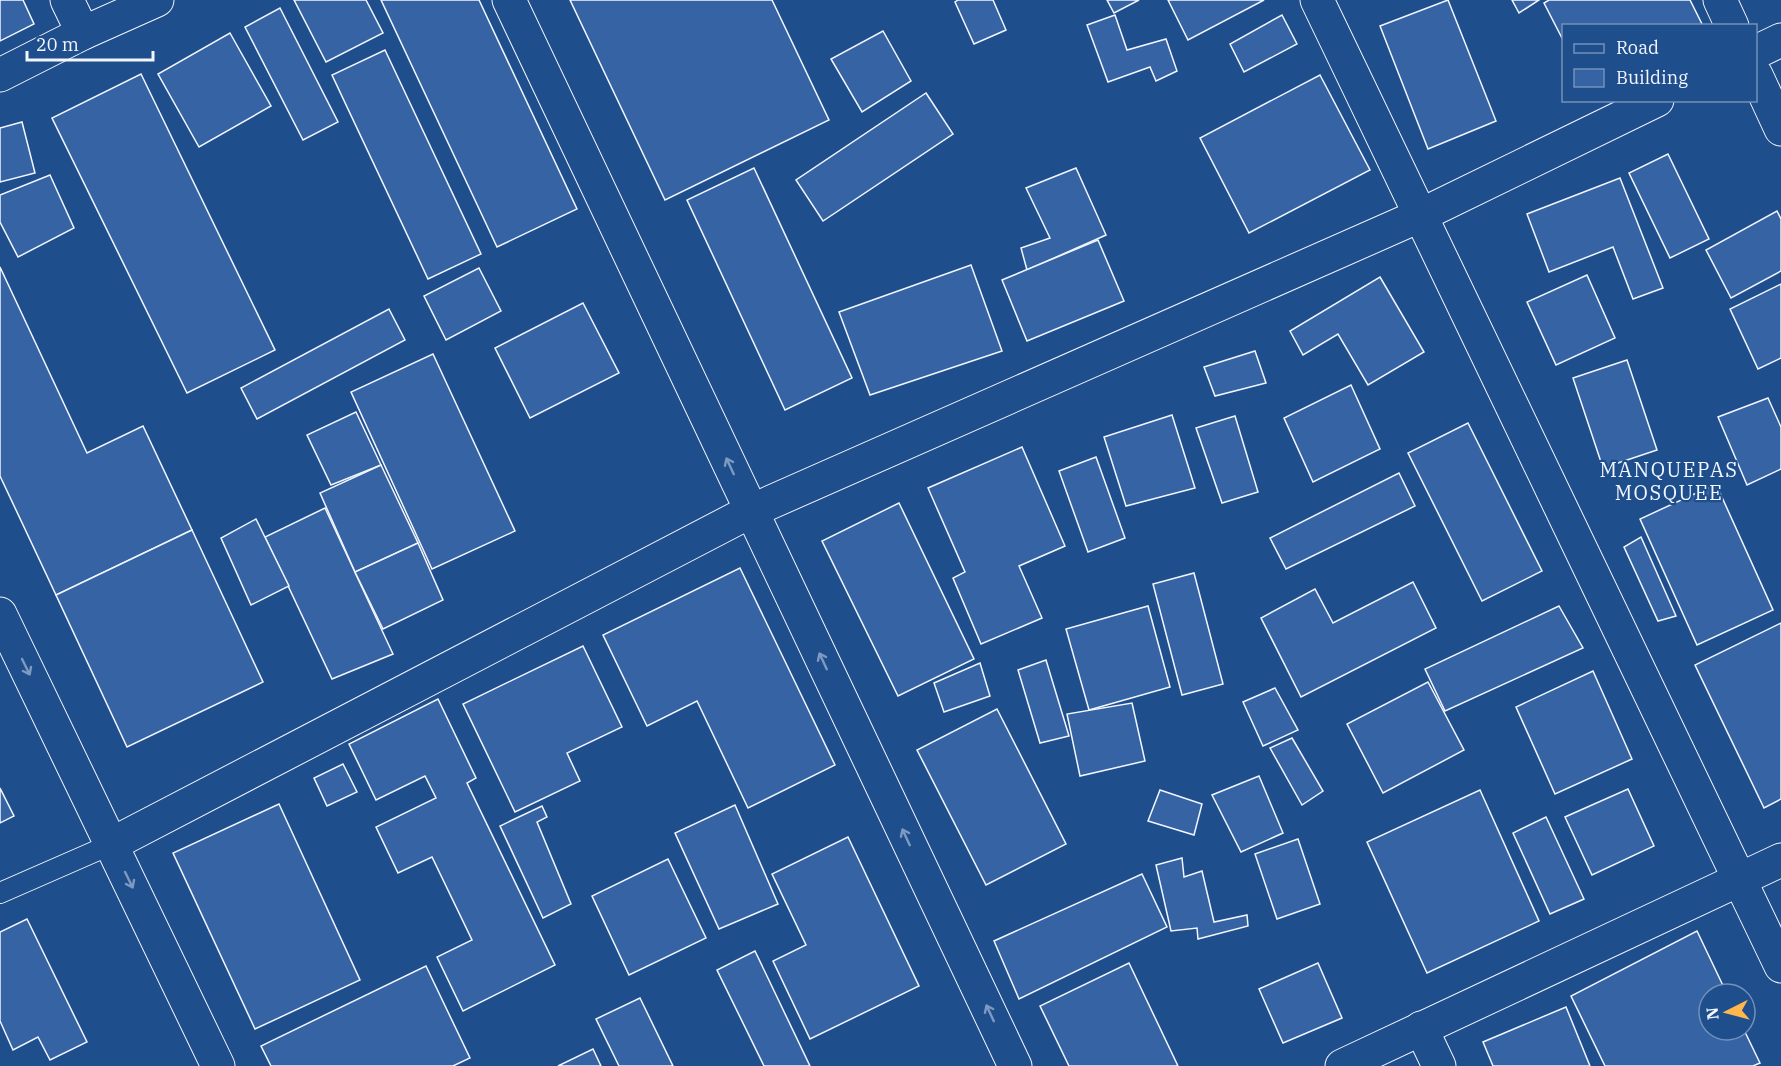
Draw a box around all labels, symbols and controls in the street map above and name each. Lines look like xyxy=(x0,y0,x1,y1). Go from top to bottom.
scale bar xyxy=(27,24,153,62)
legend xyxy=(1562,24,1757,102)
text: 20 m xyxy=(36,33,79,56)
text: Road xyxy=(1616,36,1659,59)
text: Building xyxy=(1616,66,1688,89)
district label: MANQUEPAS MOSQUEE xyxy=(1599,456,1739,506)
one-way arrow xyxy=(723,457,735,475)
one-way arrow xyxy=(816,652,828,670)
one-way arrow xyxy=(20,657,32,675)
one-way arrow xyxy=(900,829,912,847)
one-way arrow xyxy=(123,871,135,889)
north arrow xyxy=(1697,982,1757,1042)
one-way arrow xyxy=(984,1005,996,1023)
text: N xyxy=(1701,1006,1723,1021)

